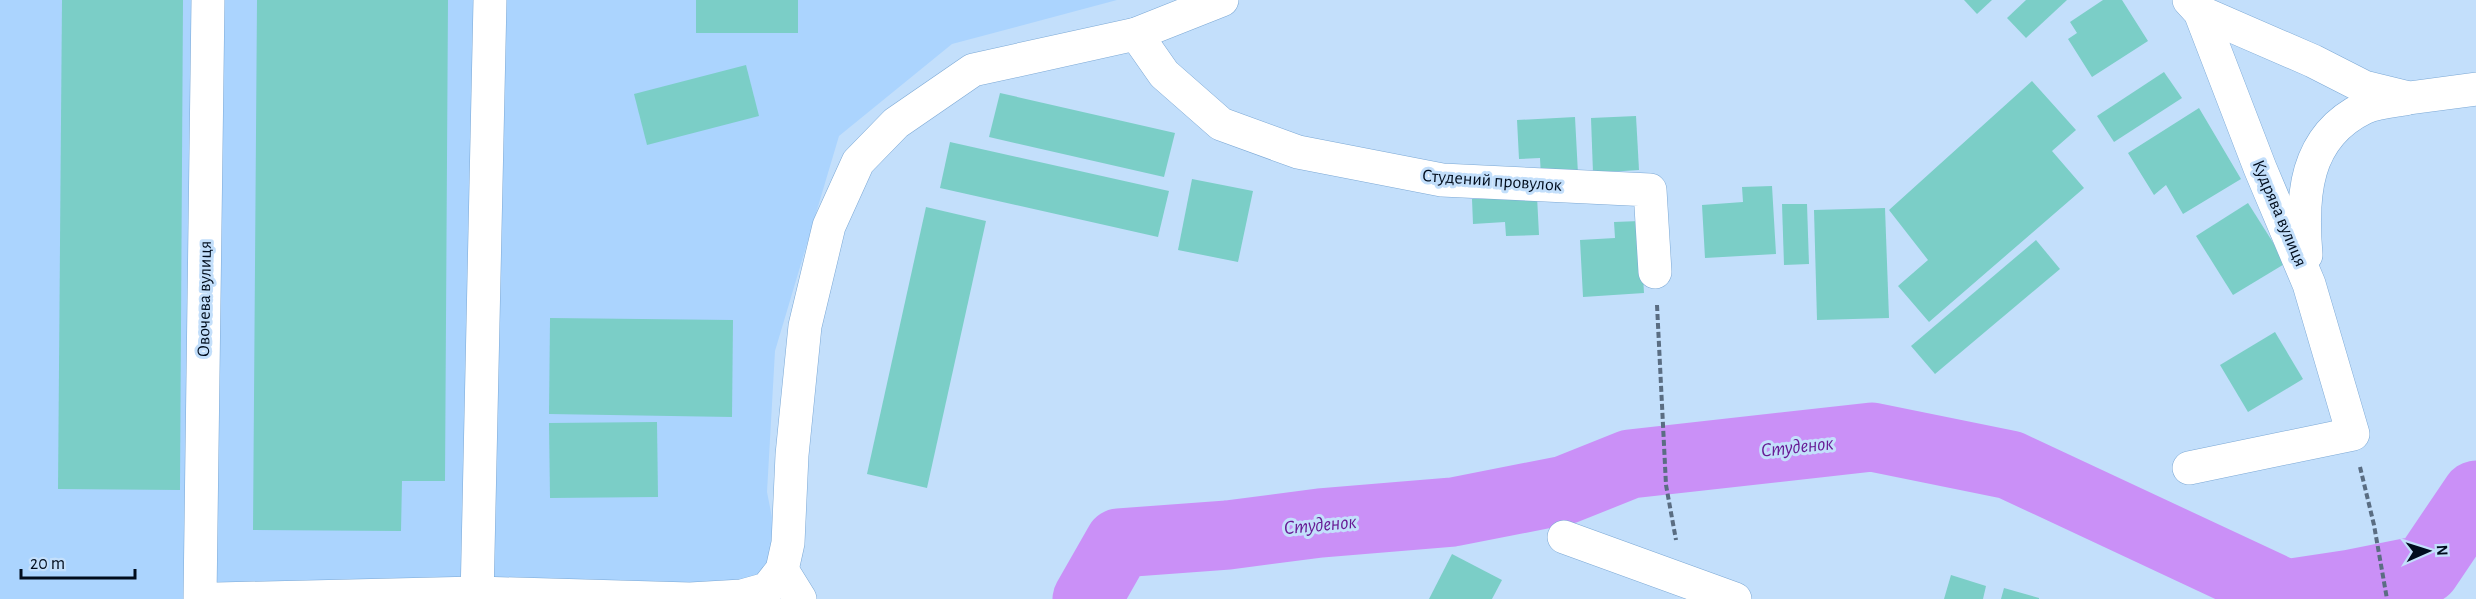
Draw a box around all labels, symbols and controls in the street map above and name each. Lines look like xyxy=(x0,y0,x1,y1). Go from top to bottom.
street label: Кудрява вулиця xyxy=(2249,157,2310,269)
street label: Студений провулок xyxy=(1421,167,1563,195)
street label: Овочева вулиця xyxy=(195,241,215,357)
water label: Студенок xyxy=(1760,433,1835,461)
water label: Студенок xyxy=(1283,512,1358,538)
north arrow xyxy=(2398,521,2458,581)
scale bar xyxy=(21,542,135,580)
text: N xyxy=(2434,544,2450,556)
text: 20 m xyxy=(30,555,65,573)

